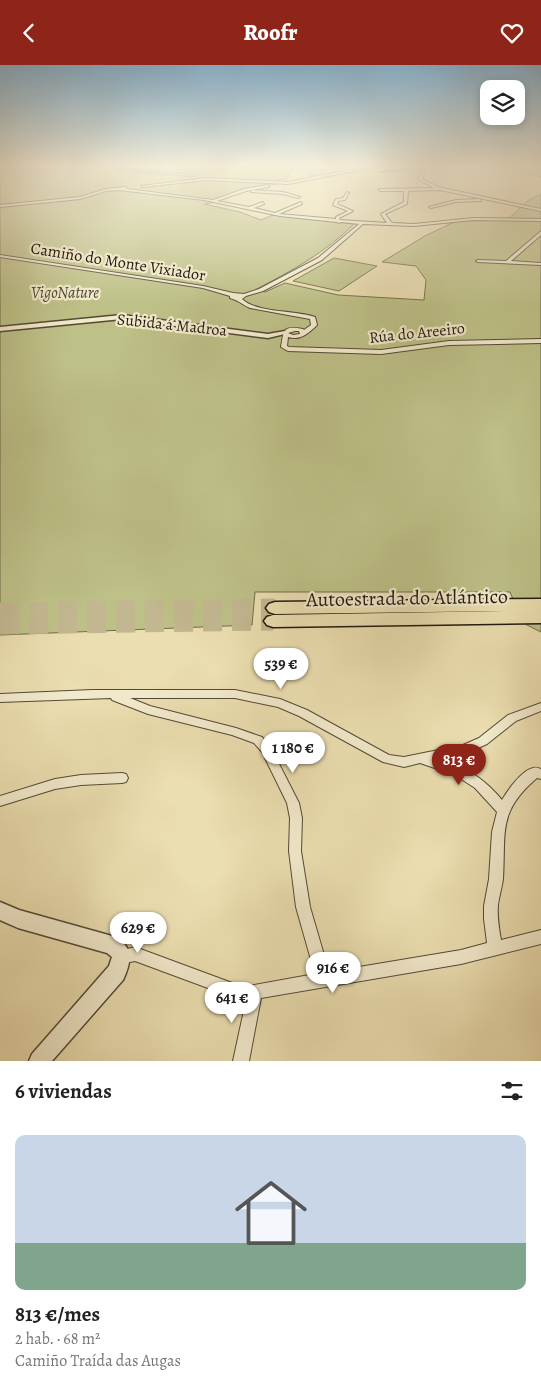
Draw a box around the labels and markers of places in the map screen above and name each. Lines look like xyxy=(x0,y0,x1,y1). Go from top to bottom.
pin: 539 € xyxy=(246,647,316,690)
pin: 1 180 € xyxy=(247,731,339,774)
pin: 813 € xyxy=(424,743,494,786)
pin: 629 € xyxy=(103,911,173,954)
pin: 916 € xyxy=(298,951,368,994)
pin: 641 € xyxy=(197,981,267,1024)

